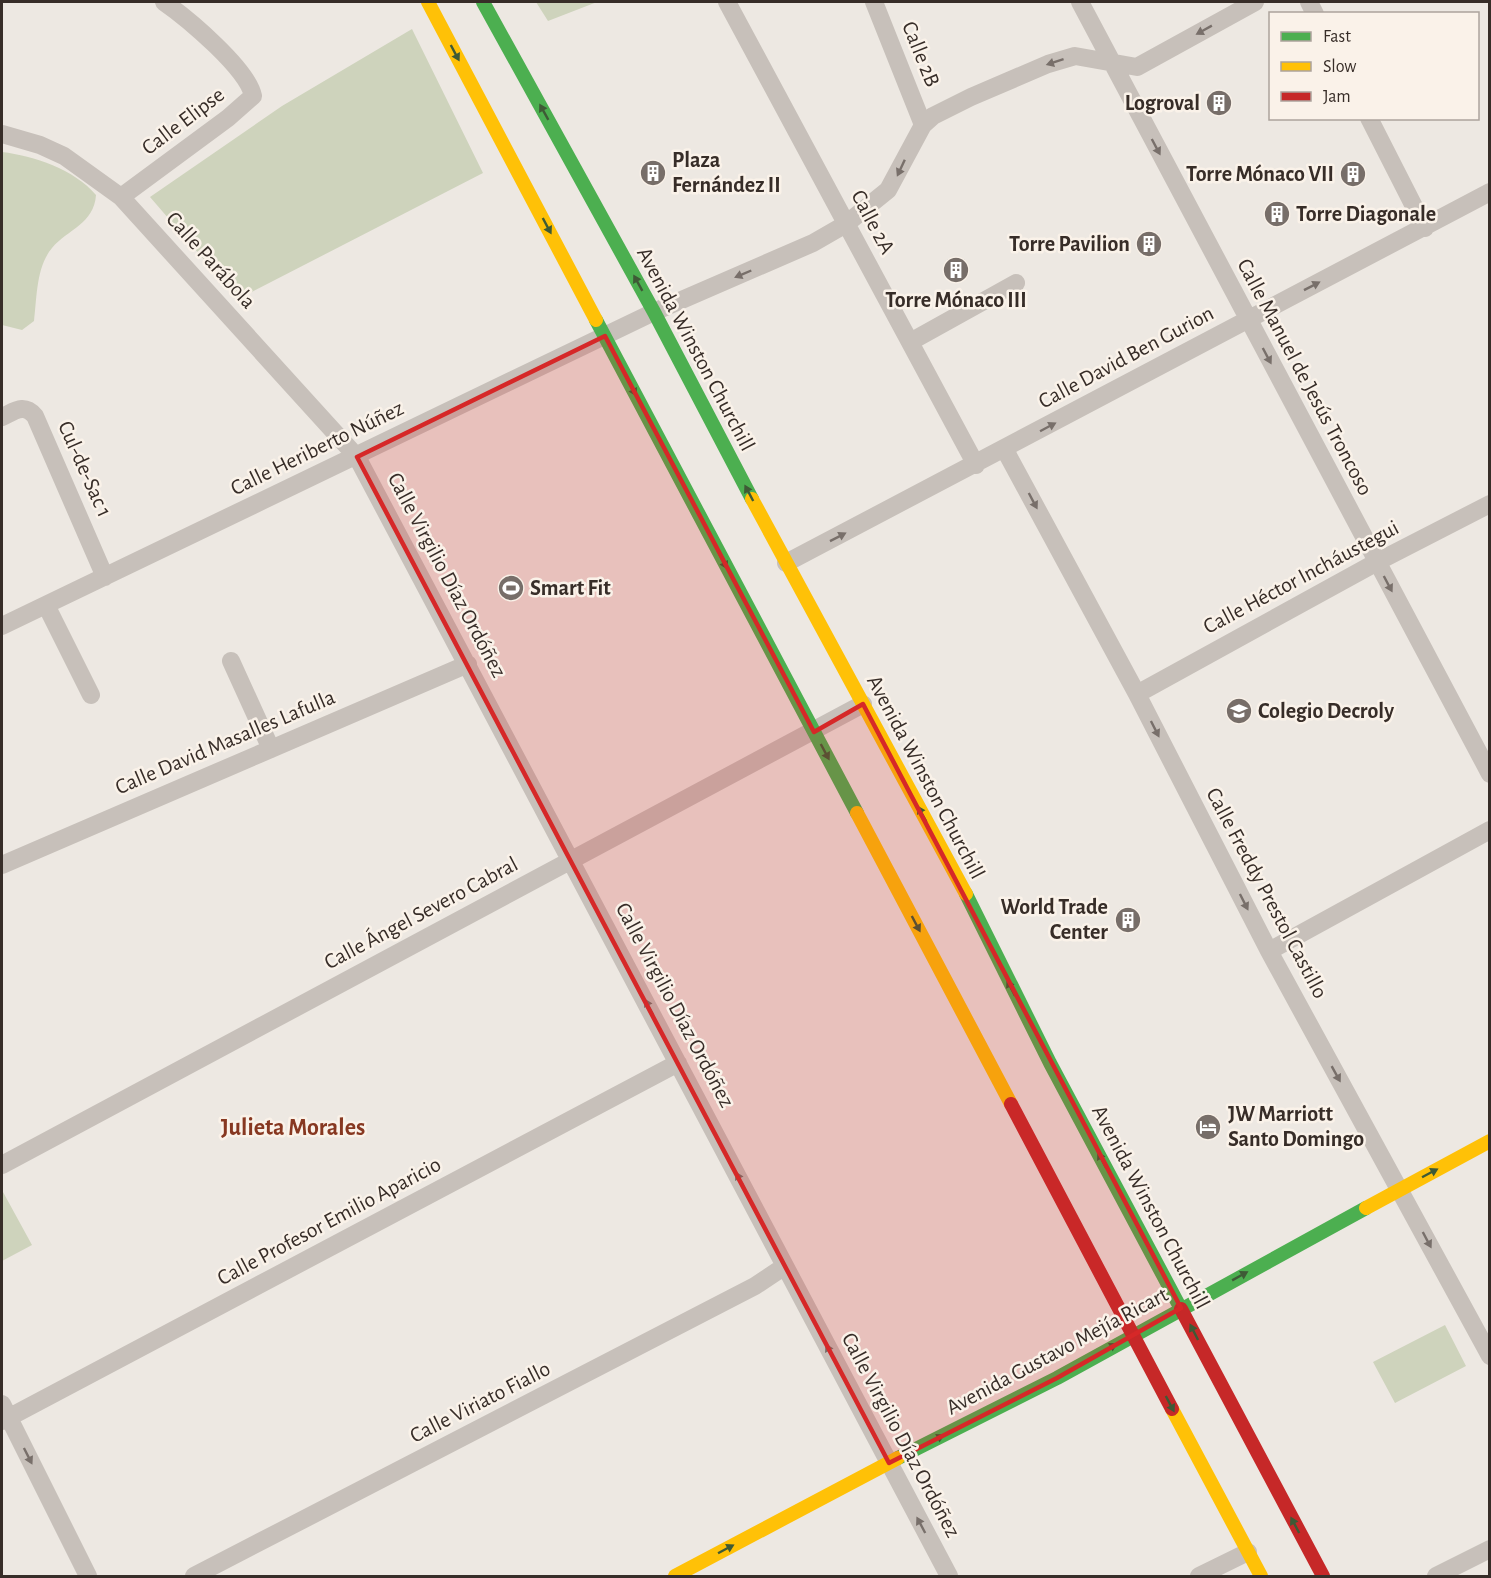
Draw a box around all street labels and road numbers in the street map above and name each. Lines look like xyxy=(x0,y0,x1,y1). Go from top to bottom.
street label: Calle 2B xyxy=(898,18,944,90)
street label: Calle Elipse xyxy=(138,83,228,159)
street label: Calle 2A xyxy=(847,186,899,258)
street label: Calle Parábola xyxy=(162,207,260,313)
street label: Avenida Winston Churchill xyxy=(633,244,759,454)
street label: Calle Manuel de Jesús Troncoso xyxy=(1233,255,1377,499)
street label: Calle David Ben Gurion xyxy=(1035,302,1217,412)
street label: Calle Heriberto Núñez xyxy=(227,397,407,499)
street label: Cul-de-Sac 1 xyxy=(54,418,116,520)
street label: Calle Virgilio Díaz Ordóñez xyxy=(384,469,510,681)
street label: Calle Héctor Incháustegui xyxy=(1200,516,1402,638)
street label: Avenida Winston Churchill xyxy=(863,672,989,882)
street label: Calle David Masalles Lafulla xyxy=(112,686,338,798)
street label: Calle Freddy Prestol Castillo xyxy=(1202,784,1332,1002)
street label: Calle Ángel Severo Cabral xyxy=(320,852,521,973)
street label: Calle Virgilio Díaz Ordóñez xyxy=(612,899,738,1111)
street label: Avenida Winston Churchill xyxy=(1088,1102,1214,1312)
street label: Calle Profesor Emilio Aparicio xyxy=(214,1153,444,1289)
street label: Avenida Gustavo Mejía Ricart xyxy=(943,1283,1171,1419)
street label: Calle Virgilio Díaz Ordóñez xyxy=(838,1329,964,1541)
street label: Calle Viriato Fiallo xyxy=(406,1357,554,1447)

